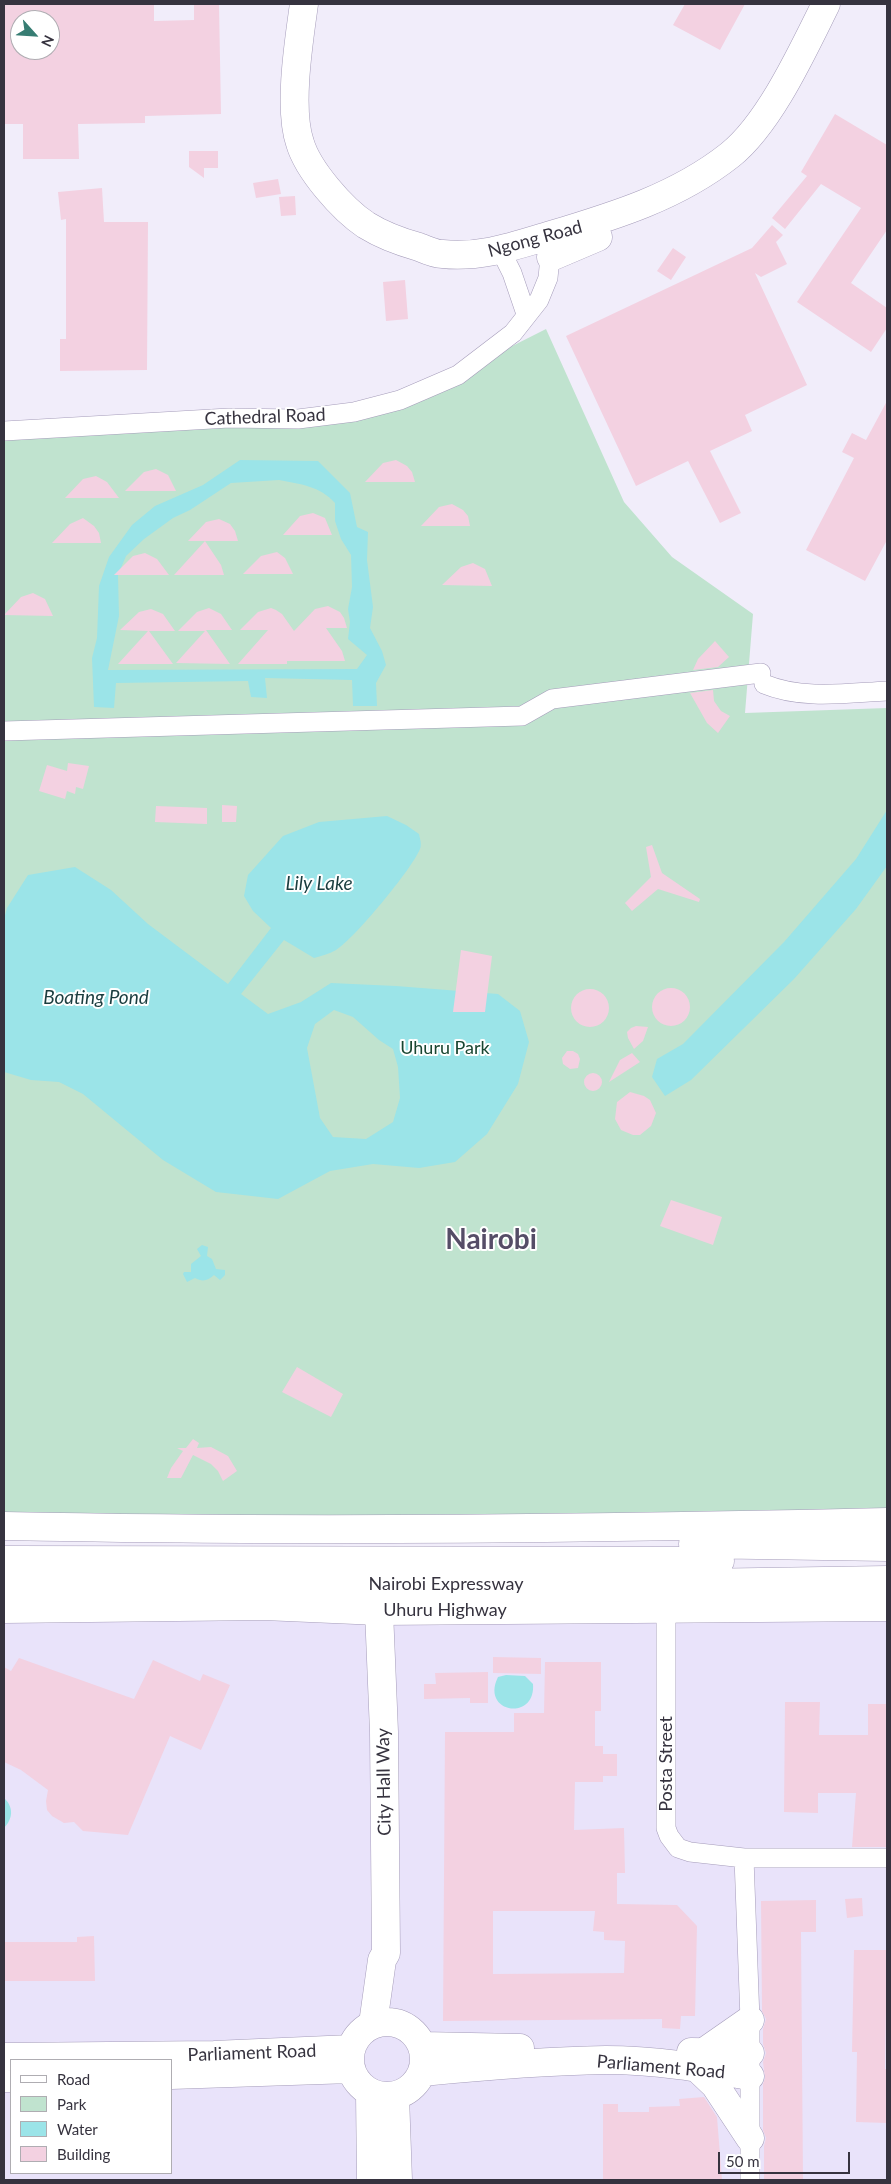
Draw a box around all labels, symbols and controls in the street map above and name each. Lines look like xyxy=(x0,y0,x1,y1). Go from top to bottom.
north arrow xyxy=(10,10,60,60)
text: N xyxy=(38,33,58,50)
street label: Ngong Road xyxy=(485,216,585,262)
street label: Cathedral Road xyxy=(204,404,326,430)
water label: Lily Lake xyxy=(285,873,353,895)
water label: Boating Pond xyxy=(43,987,149,1009)
park label: Uhuru Park xyxy=(400,1037,490,1059)
district label: Nairobi xyxy=(445,1223,537,1257)
street label: Nairobi Expressway xyxy=(369,1573,523,1595)
street label: Uhuru Highway xyxy=(383,1599,507,1621)
street label: Posta Street xyxy=(655,1716,677,1812)
street label: City Hall Way xyxy=(372,1728,396,1836)
street label: Parliament Road xyxy=(187,2040,317,2066)
street label: Parliament Road xyxy=(596,2051,726,2083)
legend xyxy=(10,2059,172,2174)
text: Road xyxy=(57,2070,90,2088)
text: Park xyxy=(57,2095,86,2113)
text: Water xyxy=(57,2120,98,2138)
scale bar xyxy=(721,2142,854,2174)
text: Building xyxy=(57,2145,110,2163)
text: 50 m xyxy=(726,2152,760,2170)

